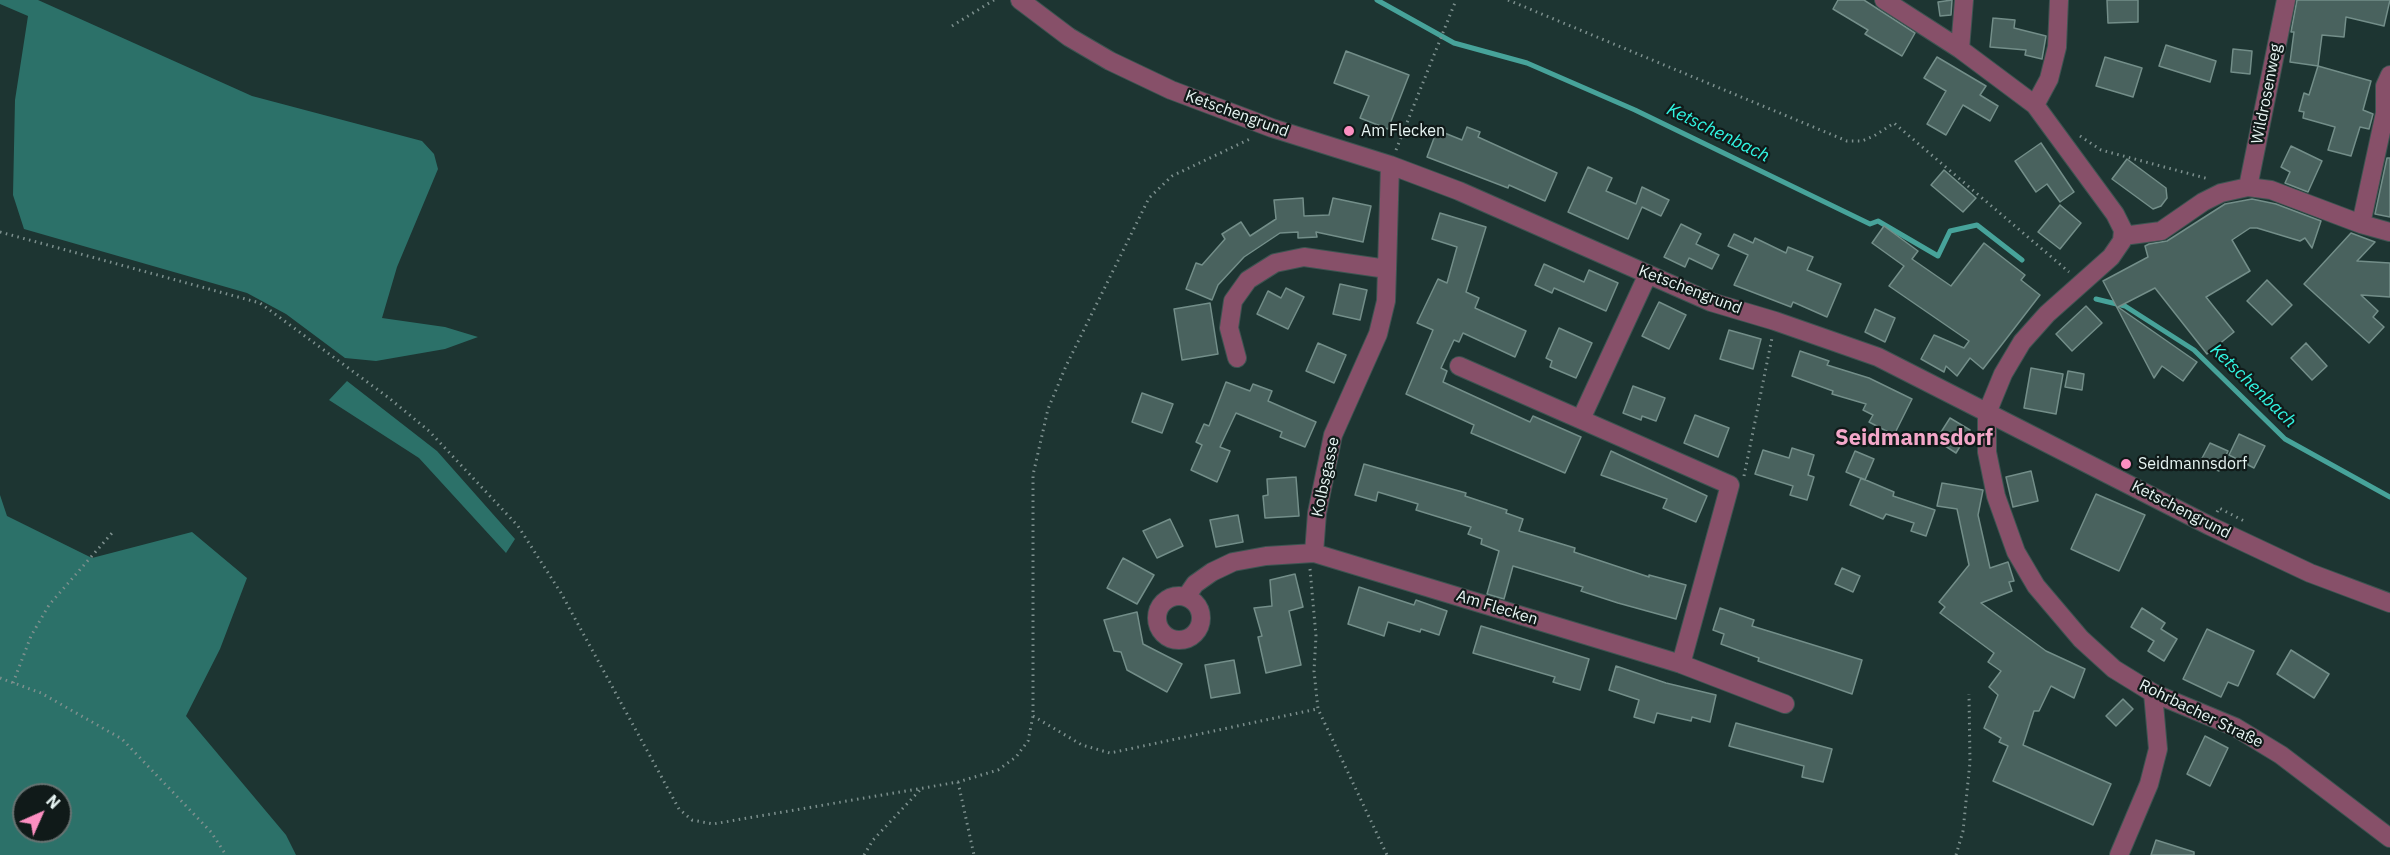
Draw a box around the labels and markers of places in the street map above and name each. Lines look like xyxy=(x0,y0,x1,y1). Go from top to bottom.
place label: Am Flecken xyxy=(1361,121,1445,141)
marker: Am Flecken xyxy=(1342,124,1356,138)
place label: Seidmannsdorf xyxy=(2138,454,2247,474)
marker: Seidmannsdorf xyxy=(2119,457,2133,471)

